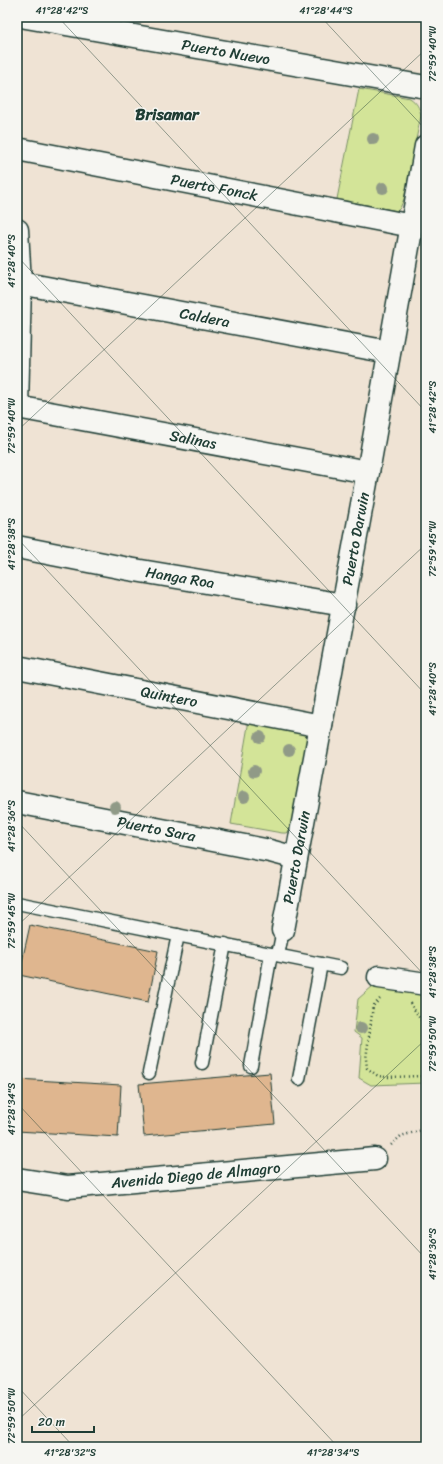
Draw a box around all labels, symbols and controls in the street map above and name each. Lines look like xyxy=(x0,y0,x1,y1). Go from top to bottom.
text: 41°28'42"S xyxy=(36,2,89,20)
text: 41°28'44"S xyxy=(299,2,353,20)
text: 72°59'40"W xyxy=(424,26,442,82)
street label: Puerto Nuevo xyxy=(180,31,273,73)
district label: Brisamar xyxy=(135,100,200,129)
street label: Puerto Fonck xyxy=(168,166,260,209)
text: 41°28'40"S xyxy=(3,234,21,288)
street label: Caldera xyxy=(178,300,232,335)
text: 41°28'42"S xyxy=(424,380,442,433)
text: 72°59'40"W xyxy=(3,398,21,454)
street label: Salinas xyxy=(167,423,219,457)
street label: Puerto Darwin xyxy=(334,490,377,587)
text: 41°28'38"S xyxy=(3,517,21,570)
text: 72°59'45"W xyxy=(424,521,442,577)
street label: Hanga Roa xyxy=(144,559,217,596)
text: 41°28'40"S xyxy=(424,662,442,716)
street label: Quintero xyxy=(138,678,200,715)
text: 41°28'36"S xyxy=(3,799,21,852)
street label: Puerto Sara xyxy=(115,809,198,849)
street label: Puerto Darwin xyxy=(275,809,318,906)
text: 72°59'45"W xyxy=(3,893,21,949)
text: 41°28'38"S xyxy=(424,945,442,998)
text: 72°59'50"W xyxy=(424,1016,442,1072)
text: 41°28'34"S xyxy=(3,1082,21,1135)
street label: Avenida Diego de Almagro xyxy=(109,1155,282,1196)
text: 41°28'36"S xyxy=(424,1227,442,1280)
text: 72°59'50"W xyxy=(3,1388,21,1444)
scale bar xyxy=(32,1408,94,1434)
text: 20 m xyxy=(38,1411,65,1433)
text: 41°28'32"S xyxy=(44,1444,97,1462)
text: 41°28'34"S xyxy=(307,1444,360,1462)

